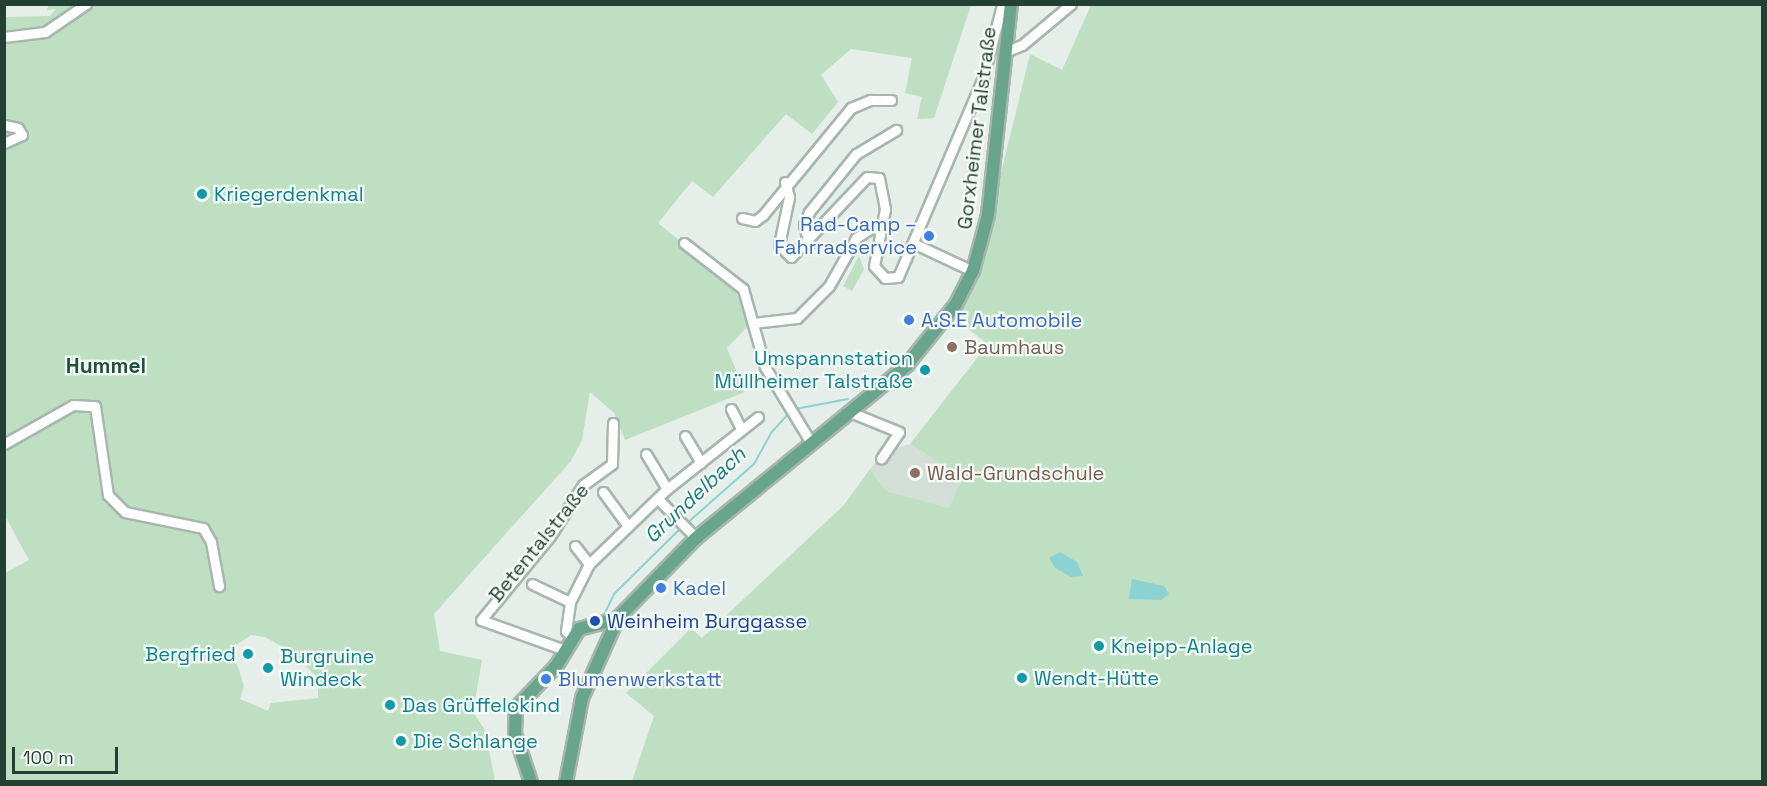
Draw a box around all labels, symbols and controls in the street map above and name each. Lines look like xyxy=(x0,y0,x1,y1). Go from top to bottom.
street label: Gorxheimer Talstraße xyxy=(953,25,1001,231)
place label: Kriegerdenkmal xyxy=(214,182,364,206)
marker: Kriegerdenkmal xyxy=(195,187,209,201)
place label: Rad-Camp – Fahrradservice xyxy=(774,213,917,260)
marker: Rad-Camp – Fahrradservice xyxy=(922,229,936,243)
place label: A.S.E Automobile xyxy=(921,308,1082,332)
marker: A.S.E Automobile xyxy=(902,313,916,327)
place label: Baumhaus xyxy=(964,335,1064,359)
marker: Baumhaus xyxy=(945,340,959,354)
place label: Umspannstation Müllheimer Talstraße xyxy=(714,346,913,393)
district label: Hummel xyxy=(66,353,146,379)
marker: Umspannstation Müllheimer Talstraße xyxy=(918,363,932,377)
water label: Grundelbach xyxy=(639,442,751,548)
place label: Wald-Grundschule xyxy=(927,461,1104,485)
marker: Wald-Grundschule xyxy=(908,466,922,480)
street label: Betentalstraße xyxy=(484,479,594,607)
place label: Kadel xyxy=(673,576,726,600)
marker: Kadel xyxy=(654,581,668,595)
place label: Weinheim Burggasse xyxy=(607,609,807,633)
marker: Weinheim Burggasse xyxy=(588,614,602,628)
place label: Kneipp-Anlage xyxy=(1111,634,1252,658)
marker: Kneipp-Anlage xyxy=(1092,639,1106,653)
place label: Bergfried xyxy=(145,642,236,666)
place label: Burgruine Windeck xyxy=(280,644,374,691)
marker: Bergfried xyxy=(241,647,255,661)
marker: Burgruine Windeck xyxy=(261,661,275,675)
place label: Wendt-Hütte xyxy=(1034,666,1159,690)
place label: Blumenwerkstatt xyxy=(558,667,722,691)
marker: Wendt-Hütte xyxy=(1015,671,1029,685)
marker: Blumenwerkstatt xyxy=(539,672,553,686)
place label: Das Grüffelokind xyxy=(402,693,560,717)
marker: Das Grüffelokind xyxy=(383,698,397,712)
place label: Die Schlange xyxy=(413,729,538,753)
marker: Die Schlange xyxy=(394,734,408,748)
scale bar xyxy=(15,735,122,773)
text: 100 m xyxy=(23,746,74,769)

